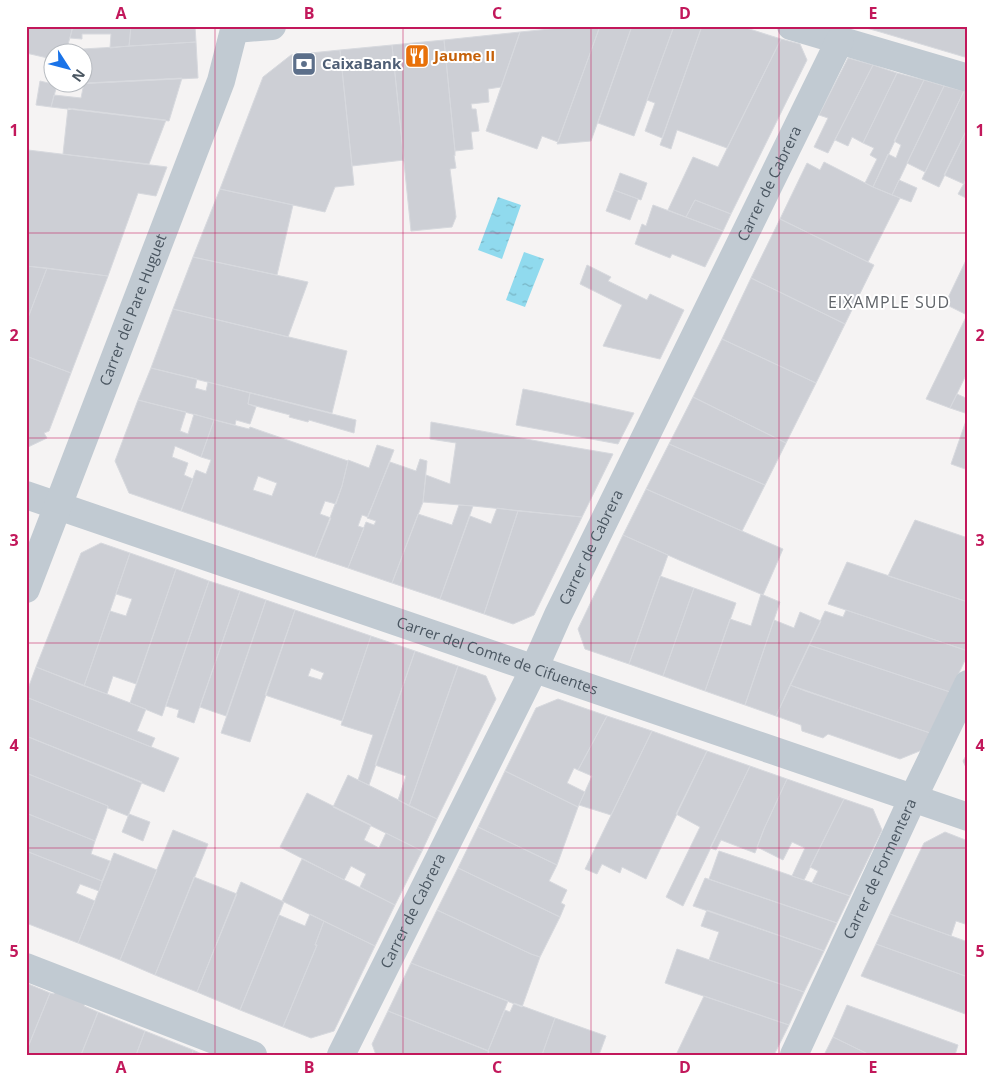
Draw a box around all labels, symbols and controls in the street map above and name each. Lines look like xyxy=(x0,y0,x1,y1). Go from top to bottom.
text: A xyxy=(115,2,127,24)
text: B xyxy=(304,2,314,24)
text: C xyxy=(492,2,502,24)
text: D xyxy=(679,2,691,24)
text: E xyxy=(869,2,878,24)
north arrow xyxy=(42,42,92,92)
restaurant icon: Jaume II xyxy=(404,43,430,69)
place label: Jaume II xyxy=(432,45,495,65)
bank icon: CaixaBank xyxy=(291,51,317,77)
place label: CaixaBank xyxy=(322,53,402,73)
text: N xyxy=(68,66,90,86)
text: 1 xyxy=(9,119,19,141)
text: 1 xyxy=(975,119,985,141)
street label: Carrer de Cabrera xyxy=(732,122,805,244)
street label: Carrer del Pare Huguet xyxy=(94,231,170,388)
district label: EIXAMPLE SUD xyxy=(828,291,950,313)
text: 2 xyxy=(9,324,19,346)
text: 2 xyxy=(975,324,985,346)
street label: Carrer de Cabrera xyxy=(554,486,627,608)
text: 3 xyxy=(9,529,19,551)
text: 3 xyxy=(975,529,985,551)
street label: Carrer del Comte de Cifuentes xyxy=(394,611,601,699)
text: 4 xyxy=(9,734,19,756)
text: 4 xyxy=(975,734,985,756)
street label: Carrer de Formentera xyxy=(838,795,920,942)
street label: Carrer de Cabrera xyxy=(375,850,449,971)
text: 5 xyxy=(9,940,19,962)
text: 5 xyxy=(975,940,985,962)
text: A xyxy=(115,1056,127,1078)
text: B xyxy=(304,1056,314,1078)
text: C xyxy=(492,1056,502,1078)
text: D xyxy=(679,1056,691,1078)
text: E xyxy=(869,1056,878,1078)

